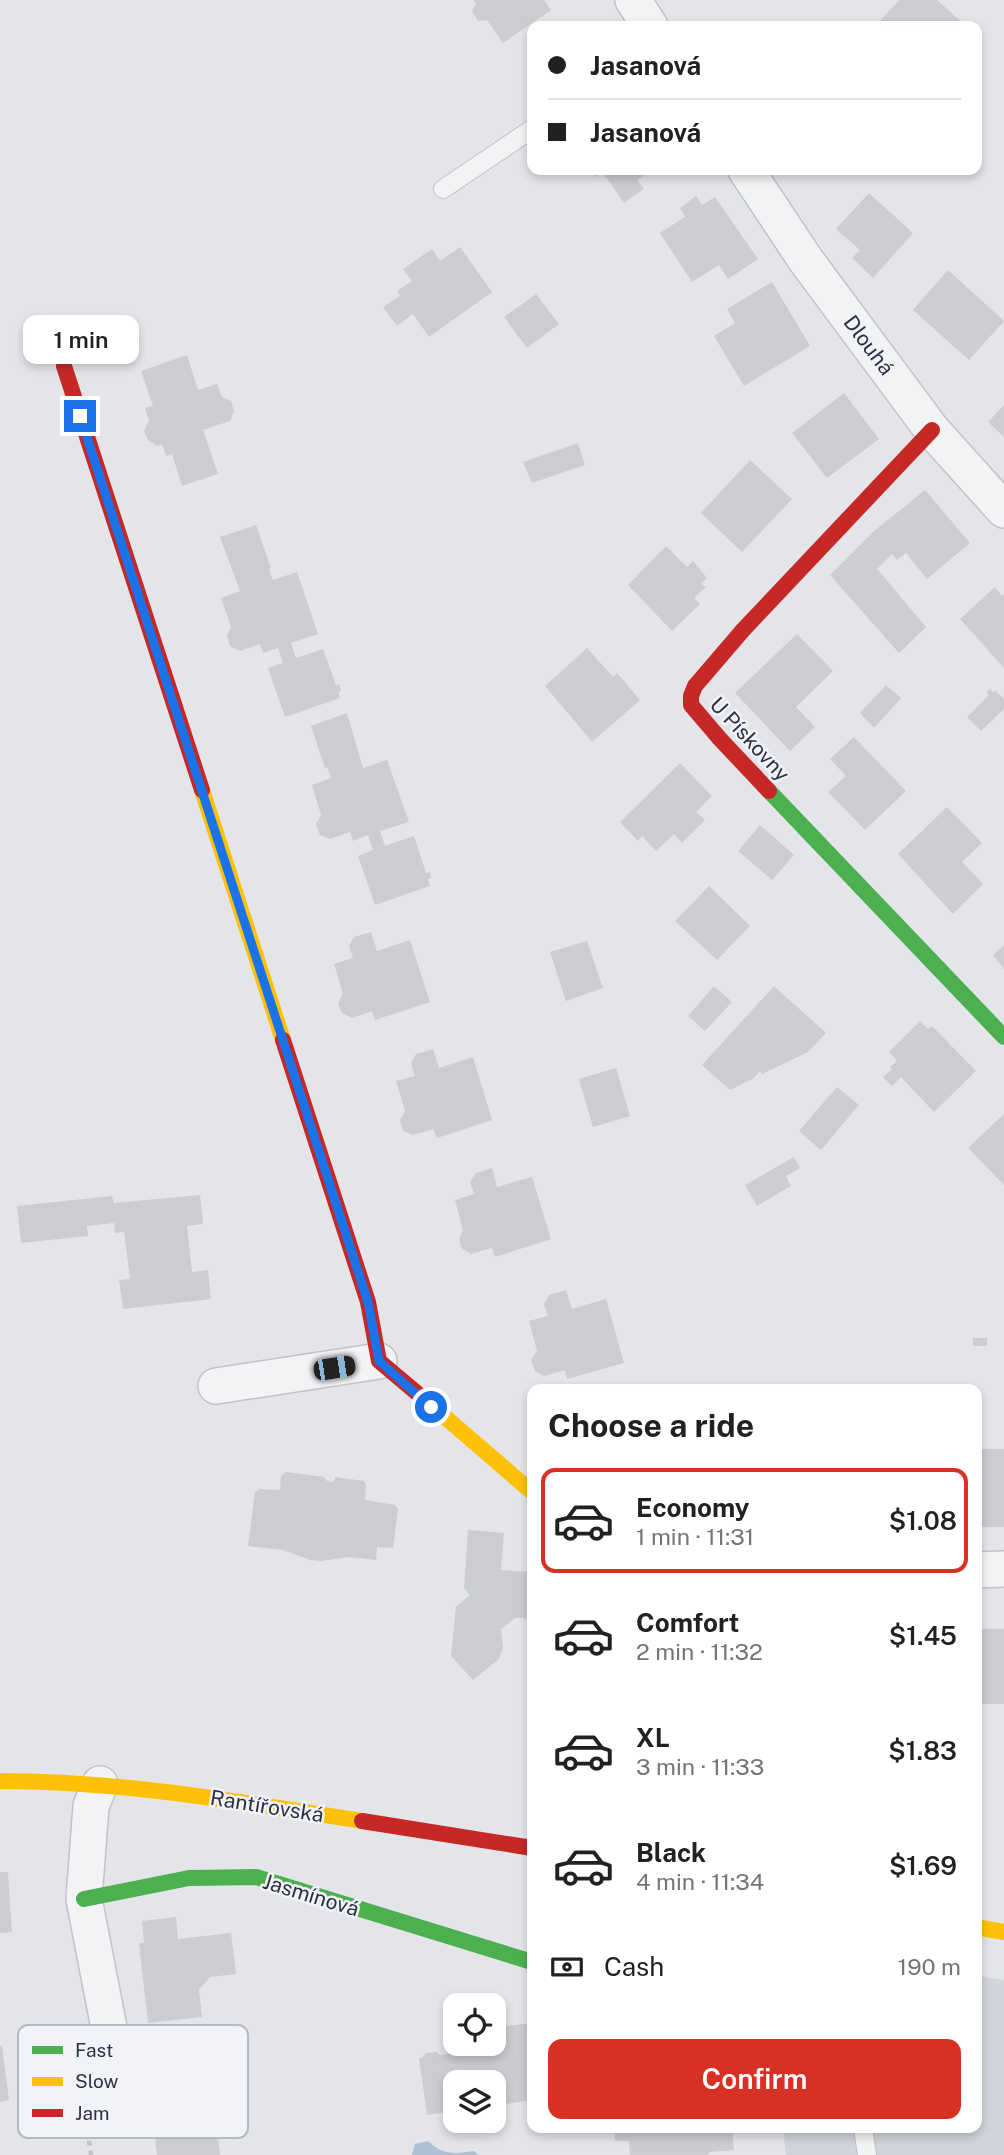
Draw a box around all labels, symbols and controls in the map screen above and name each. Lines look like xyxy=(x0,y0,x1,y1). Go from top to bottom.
text: Jasanová xyxy=(590,50,701,81)
text: Jasanová xyxy=(590,117,701,148)
street label: Dlouhá xyxy=(838,310,900,380)
callout: 1 min xyxy=(22,314,138,364)
text: 1 min xyxy=(54,326,108,353)
route end xyxy=(64,400,96,432)
street label: U Pískovny xyxy=(705,692,795,786)
car xyxy=(312,1354,357,1382)
route start xyxy=(415,1391,447,1423)
text: Choose a ride xyxy=(548,1407,754,1444)
icon: car xyxy=(552,1489,615,1552)
text: Economy xyxy=(636,1492,749,1523)
text: $1.08 xyxy=(889,1505,957,1536)
text: 1 min · 11:31 xyxy=(636,1523,754,1550)
icon: car xyxy=(552,1604,615,1667)
text: Comfort xyxy=(636,1607,739,1638)
text: $1.45 xyxy=(889,1620,957,1651)
text: 2 min · 11:32 xyxy=(636,1638,763,1665)
icon: car xyxy=(552,1719,615,1782)
text: XL xyxy=(636,1722,670,1753)
text: $1.83 xyxy=(888,1735,957,1766)
text: 3 min · 11:33 xyxy=(636,1753,764,1780)
street label: Rantířovská xyxy=(208,1785,326,1827)
icon: car xyxy=(552,1834,615,1897)
text: Black xyxy=(636,1837,706,1868)
text: $1.69 xyxy=(889,1850,957,1881)
text: 4 min · 11:34 xyxy=(636,1868,764,1895)
street label: Jasmínová xyxy=(260,1869,362,1921)
icon: cash xyxy=(548,1948,586,1986)
text: Cash xyxy=(604,1951,664,1982)
text: 190 m xyxy=(898,1953,961,1980)
map controls xyxy=(443,1993,506,2133)
button: locate xyxy=(443,1993,506,2056)
legend xyxy=(18,2025,248,2138)
text: Fast xyxy=(75,2039,113,2061)
button: Confirm xyxy=(548,2039,961,2119)
text: Slow xyxy=(75,2070,119,2092)
button: layers xyxy=(443,2070,506,2133)
text: Jam xyxy=(75,2102,109,2124)

